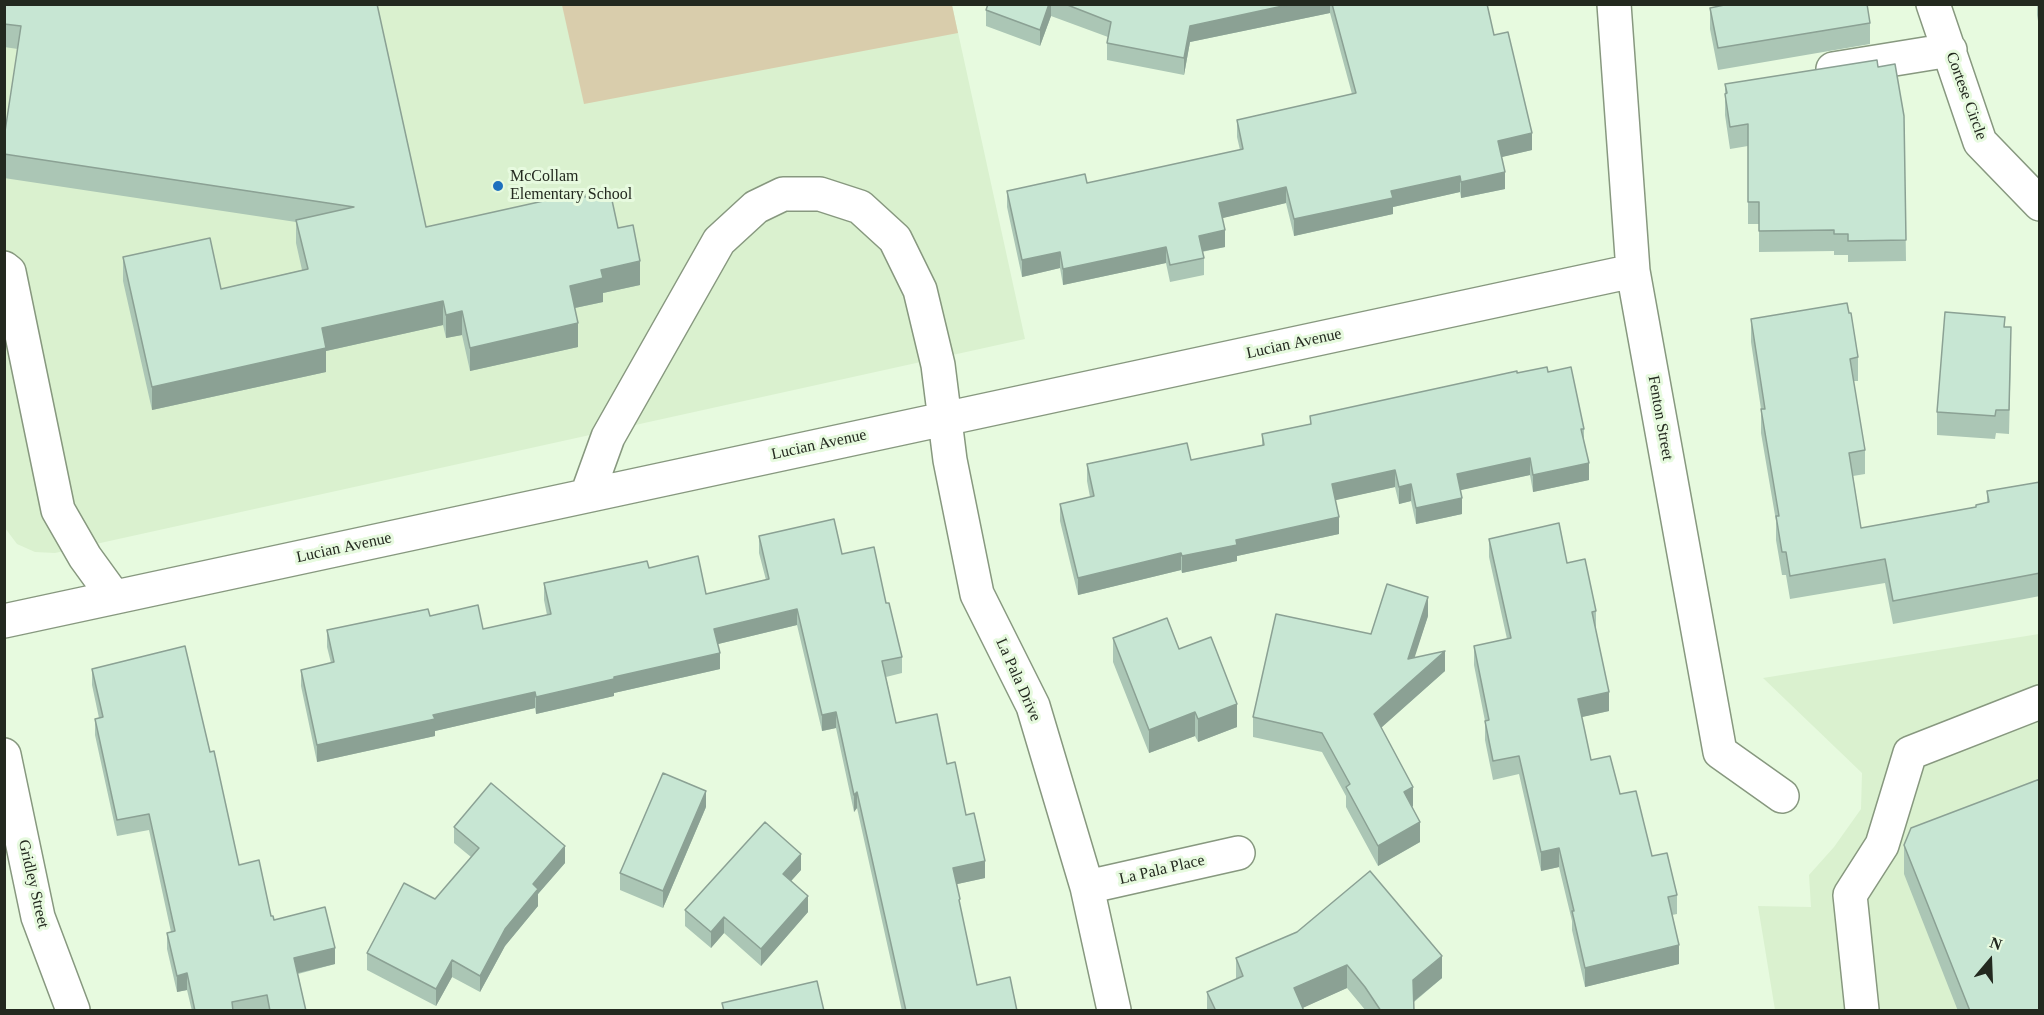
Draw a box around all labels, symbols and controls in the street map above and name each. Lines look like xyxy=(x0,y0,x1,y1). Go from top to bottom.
street label: Cortese Circle xyxy=(1941,50,1991,142)
place label: McCollam Elementary School xyxy=(510,167,632,205)
marker: McCollam Elementary School xyxy=(491,179,505,193)
street label: Lucian Avenue xyxy=(1245,325,1343,363)
street label: Fenton Street xyxy=(1643,374,1677,462)
street label: Lucian Avenue xyxy=(770,426,868,464)
street label: Lucian Avenue xyxy=(295,529,393,567)
street label: La Pala Drive xyxy=(991,636,1045,724)
street label: Gridley Street xyxy=(14,838,52,930)
street label: La Pala Place xyxy=(1117,851,1207,889)
north arrow xyxy=(1960,931,2020,991)
text: N xyxy=(1988,934,2004,953)

